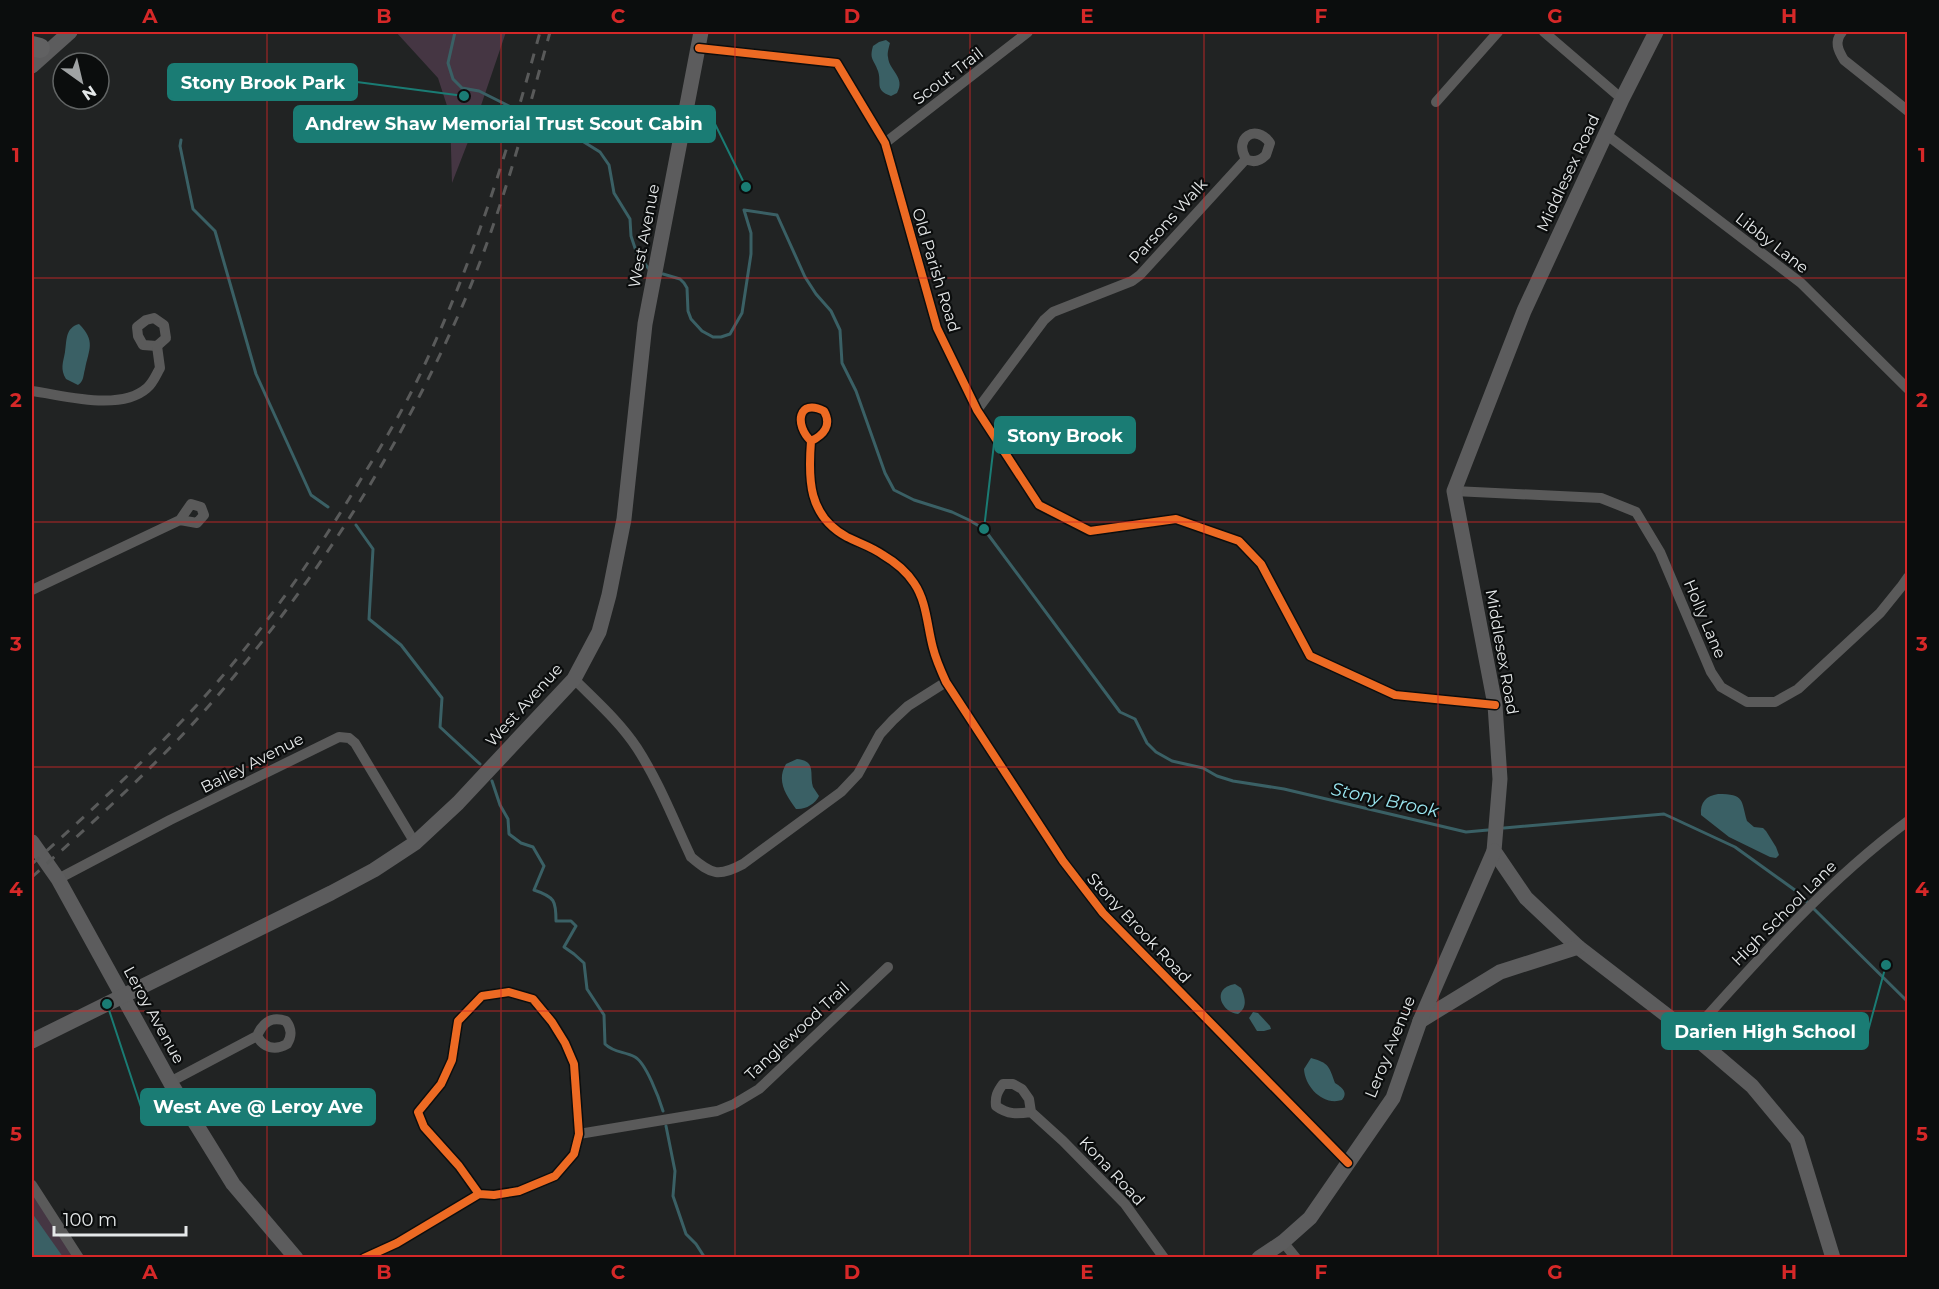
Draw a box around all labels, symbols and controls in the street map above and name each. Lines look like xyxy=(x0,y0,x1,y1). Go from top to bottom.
text: A xyxy=(141,4,158,28)
text: B xyxy=(376,4,392,28)
text: C xyxy=(611,4,626,28)
text: D xyxy=(844,4,860,28)
text: E xyxy=(1080,4,1094,28)
text: F xyxy=(1315,4,1328,28)
text: G xyxy=(1547,4,1563,28)
text: H xyxy=(1781,4,1797,28)
street label: Scout Trail xyxy=(909,43,987,109)
north arrow xyxy=(51,51,111,111)
callout: Stony Brook Park xyxy=(168,64,357,100)
text: Stony Brook Park xyxy=(181,72,345,94)
text: N xyxy=(78,82,100,105)
callout: Andrew Shaw Memorial Trust Scout Cabin xyxy=(294,106,715,142)
street label: Middlesex Road xyxy=(1533,111,1603,235)
text: Andrew Shaw Memorial Trust Scout Cabin xyxy=(304,113,703,135)
text: 1 xyxy=(12,143,20,167)
text: 1 xyxy=(1918,143,1926,167)
street label: Parsons Walk xyxy=(1125,174,1211,267)
street label: West Avenue xyxy=(625,182,663,290)
street label: Old Parish Road xyxy=(908,206,964,334)
street label: Libby Lane xyxy=(1732,209,1812,277)
text: 2 xyxy=(10,388,22,412)
text: 2 xyxy=(1916,388,1928,412)
callout: Stony Brook xyxy=(995,417,1135,453)
text: Stony Brook xyxy=(1007,425,1123,447)
street label: Holly Lane xyxy=(1680,577,1730,661)
street label: Middlesex Road xyxy=(1482,588,1522,716)
text: 3 xyxy=(9,632,22,656)
text: 3 xyxy=(1915,632,1928,656)
street label: West Avenue xyxy=(482,659,566,751)
street label: Bailey Avenue xyxy=(197,729,307,797)
water label: Stony Brook xyxy=(1329,778,1442,822)
street label: High School Lane xyxy=(1728,857,1840,969)
street label: Stony Brook Road xyxy=(1083,869,1195,987)
text: 4 xyxy=(9,877,23,901)
text: 4 xyxy=(1915,877,1929,901)
street label: Leroy Avenue xyxy=(119,963,189,1067)
street label: Tanglewood Trail xyxy=(741,978,853,1084)
street label: Leroy Avenue xyxy=(1361,993,1419,1101)
callout: Darien High School xyxy=(1662,1013,1868,1049)
text: Darien High School xyxy=(1674,1021,1856,1043)
callout: West Ave @ Leroy Ave xyxy=(141,1089,375,1125)
text: West Ave @ Leroy Ave xyxy=(153,1096,363,1118)
text: 5 xyxy=(10,1122,22,1146)
text: 5 xyxy=(1916,1122,1928,1146)
street label: Kona Road xyxy=(1075,1133,1149,1209)
scale bar xyxy=(54,1199,186,1237)
text: 100 m xyxy=(63,1209,117,1231)
text: A xyxy=(141,1260,158,1284)
text: B xyxy=(376,1260,392,1284)
text: C xyxy=(611,1260,626,1284)
text: D xyxy=(844,1260,860,1284)
text: E xyxy=(1080,1260,1094,1284)
text: F xyxy=(1315,1260,1328,1284)
text: G xyxy=(1547,1260,1563,1284)
text: H xyxy=(1781,1260,1797,1284)

